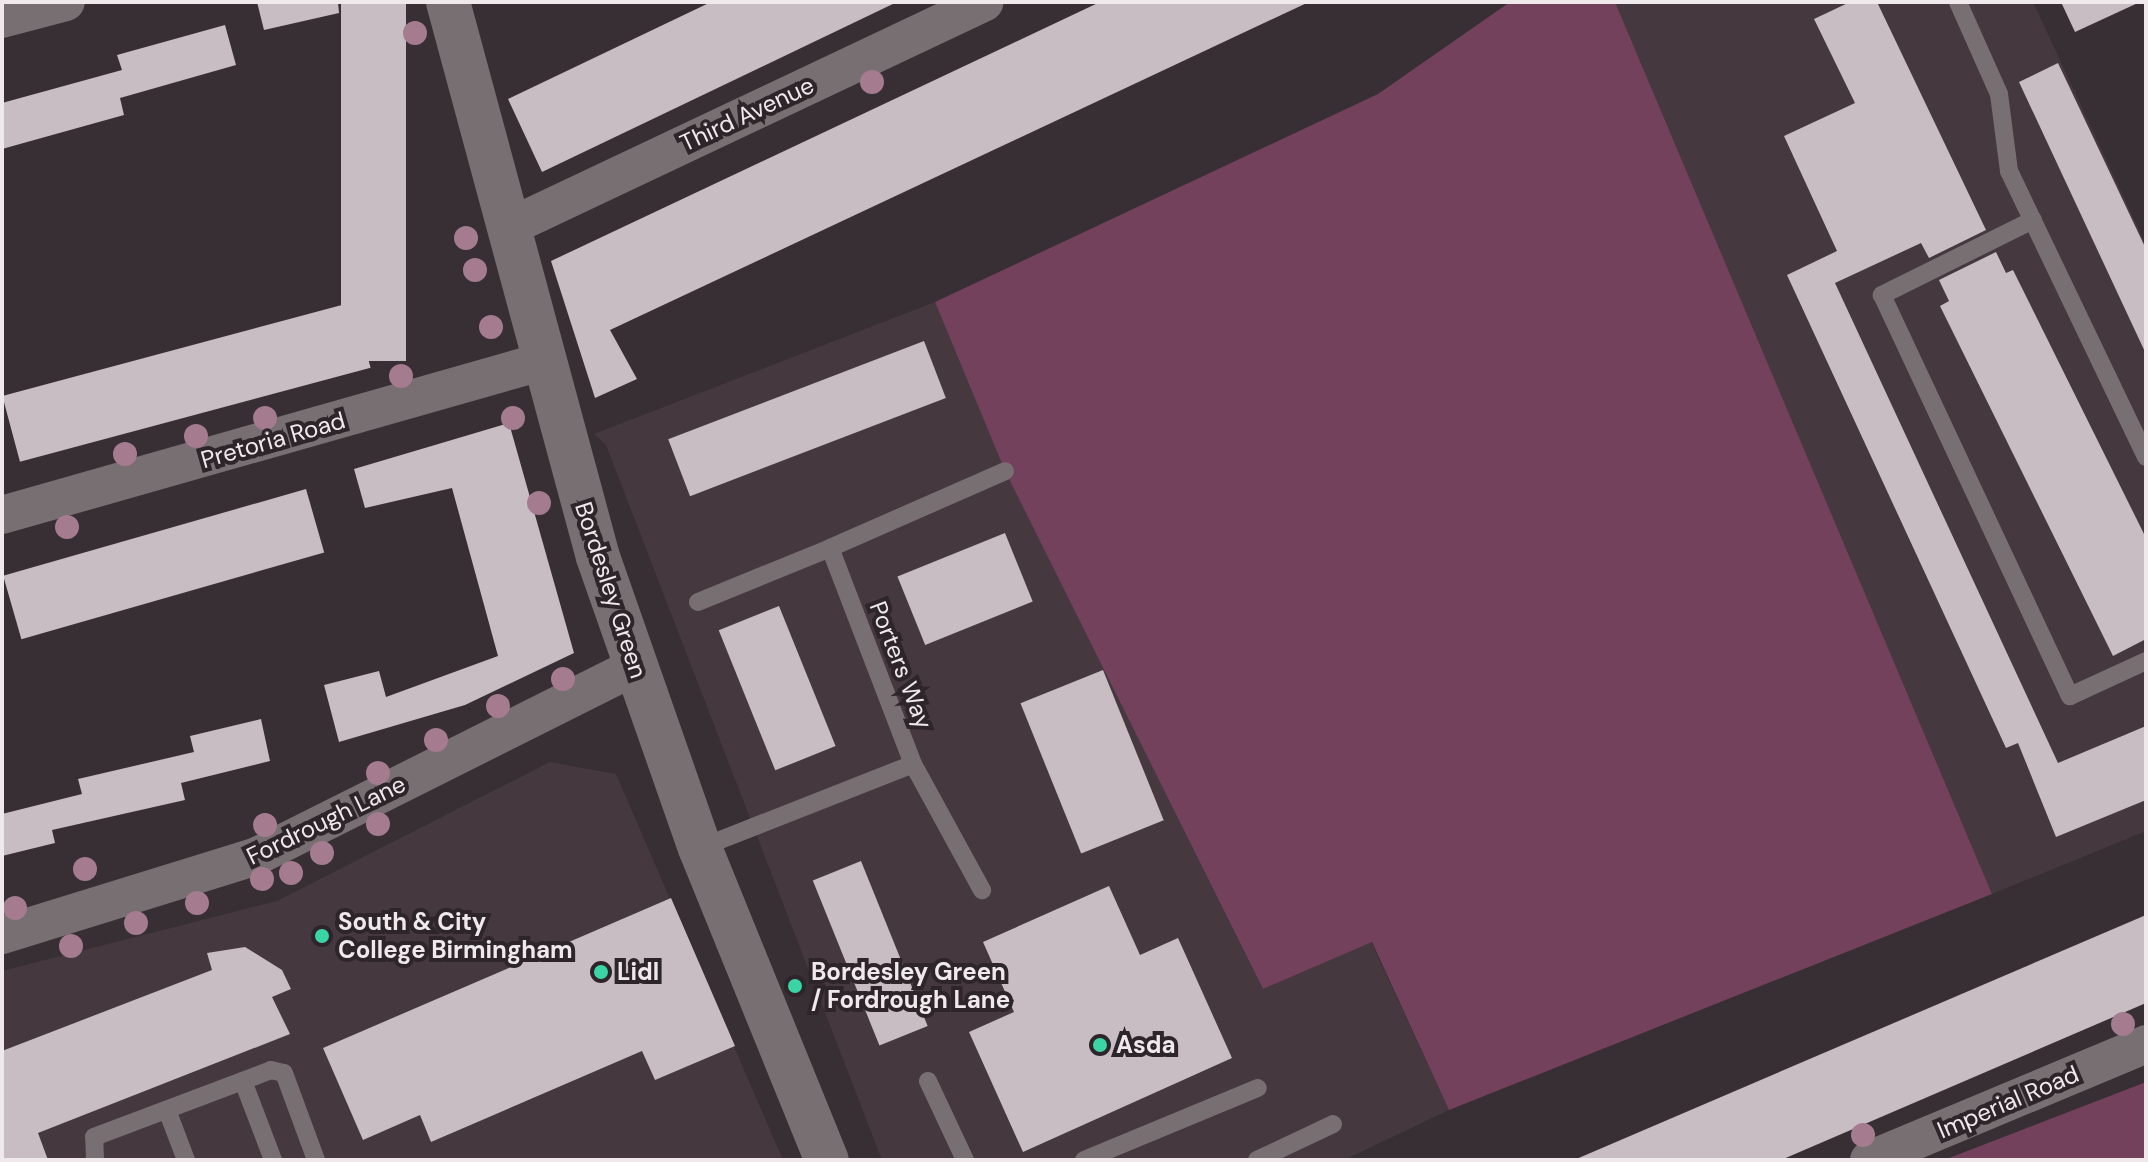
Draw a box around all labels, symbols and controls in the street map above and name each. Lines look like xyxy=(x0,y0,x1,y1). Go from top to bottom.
street label: Third Avenue xyxy=(675,70,819,158)
street label: Pretoria Road xyxy=(198,406,348,474)
street label: Bordesley Green xyxy=(569,498,653,682)
street label: Porters Way xyxy=(863,597,939,733)
street label: Fordrough Lane xyxy=(242,769,410,871)
place label: South & City College Birmingham xyxy=(338,908,573,964)
marker: South & City College Birmingham xyxy=(313,927,331,945)
place label: Lidl xyxy=(617,958,659,986)
place label: Bordesley Green / Fordrough Lane xyxy=(811,958,1010,1014)
marker: Lidl xyxy=(592,963,610,981)
marker: Bordesley Green / Fordrough Lane xyxy=(786,977,804,995)
place label: Asda xyxy=(1116,1031,1176,1059)
marker: Asda xyxy=(1091,1036,1109,1054)
street label: Imperial Road xyxy=(1933,1059,2083,1145)

